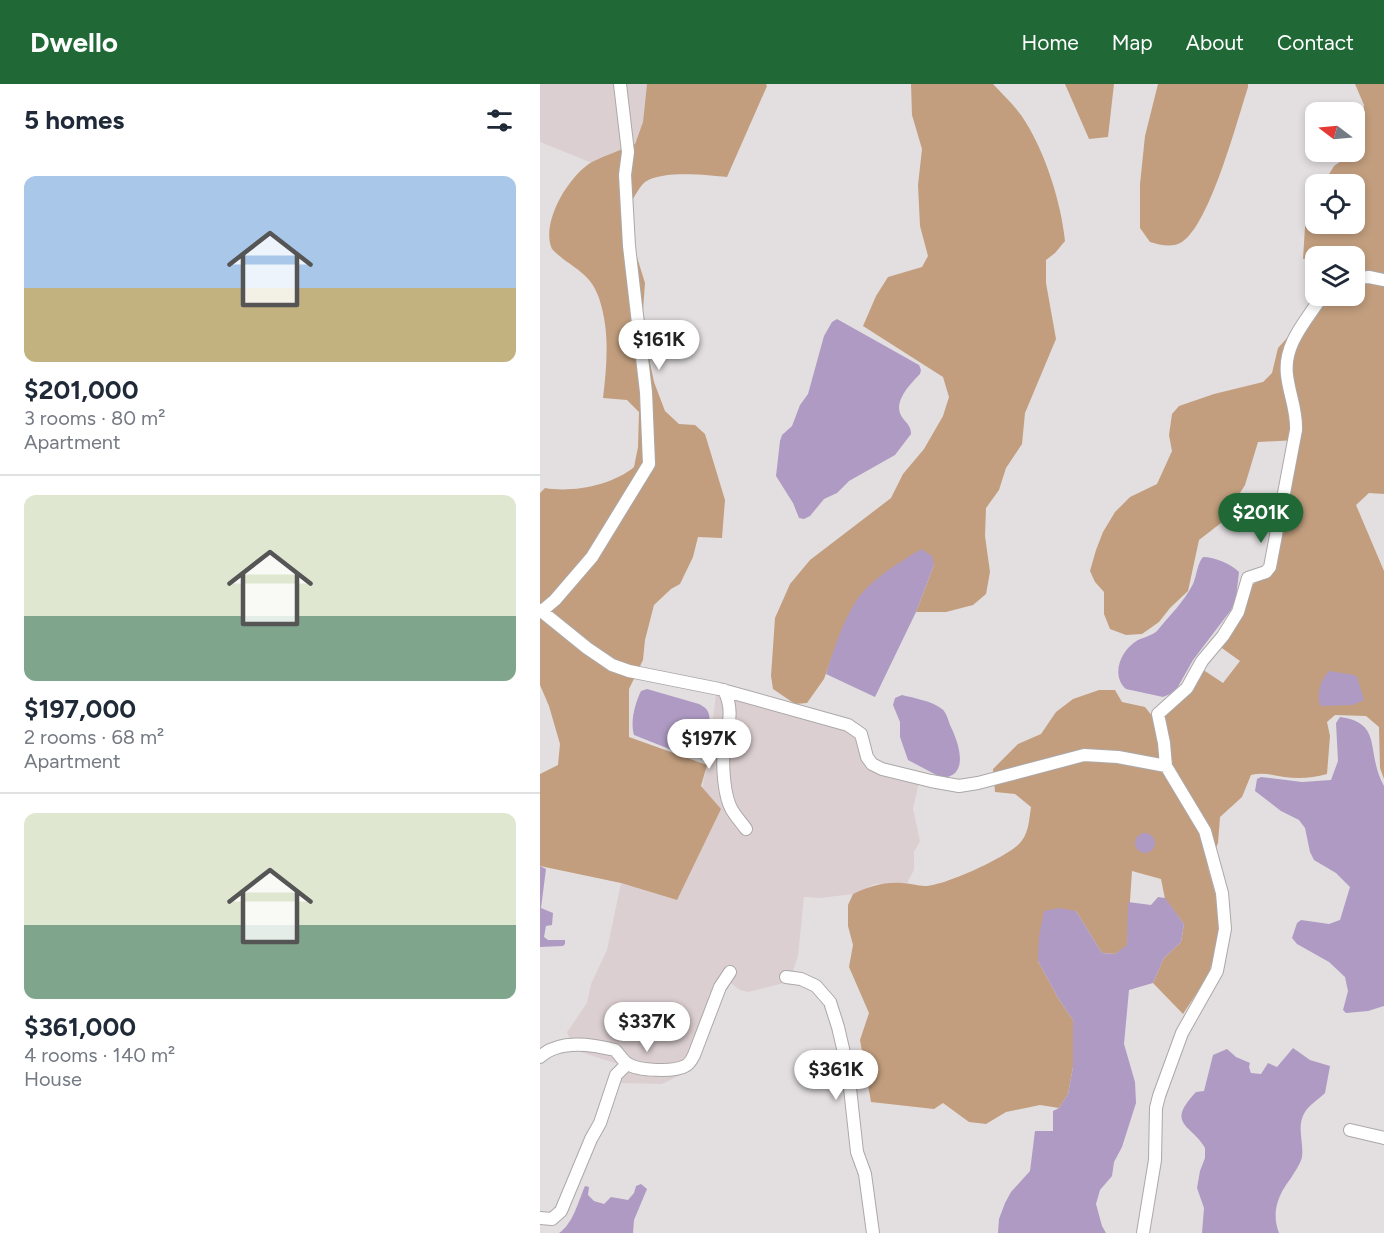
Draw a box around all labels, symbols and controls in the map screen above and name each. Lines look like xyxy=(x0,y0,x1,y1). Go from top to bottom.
text: Dwello xyxy=(30,25,118,59)
text: Home xyxy=(1022,30,1079,55)
text: Map xyxy=(1112,30,1153,55)
text: About xyxy=(1186,30,1244,55)
text: Contact xyxy=(1277,30,1354,55)
north arrow xyxy=(1305,102,1365,162)
map controls xyxy=(1305,102,1365,306)
text: 5 homes xyxy=(24,104,124,136)
icon: filters xyxy=(483,104,516,137)
button: locate xyxy=(1305,174,1365,234)
icon: home xyxy=(216,215,324,323)
button: layers xyxy=(1305,246,1365,306)
pin: $161K xyxy=(617,320,701,371)
text: $161K xyxy=(633,327,685,351)
text: $201,000 xyxy=(24,374,139,406)
text: 3 rooms · 80 m² xyxy=(24,406,165,430)
text: Apartment xyxy=(24,430,121,454)
pin: $201K xyxy=(1219,493,1303,544)
text: $201K xyxy=(1232,500,1290,524)
icon: home xyxy=(216,534,324,642)
text: $197,000 xyxy=(24,693,136,725)
pin: $197K xyxy=(667,719,751,770)
text: 2 rooms · 68 m² xyxy=(24,725,164,749)
text: $197K xyxy=(681,726,737,750)
text: Apartment xyxy=(24,749,121,773)
icon: home xyxy=(216,852,324,960)
pin: $337K xyxy=(605,1002,689,1053)
text: $337K xyxy=(618,1009,676,1033)
text: $361,000 xyxy=(24,1011,136,1043)
text: 4 rooms · 140 m² xyxy=(24,1043,175,1067)
pin: $361K xyxy=(794,1050,878,1101)
text: $361K xyxy=(808,1057,864,1081)
text: House xyxy=(24,1067,82,1091)

